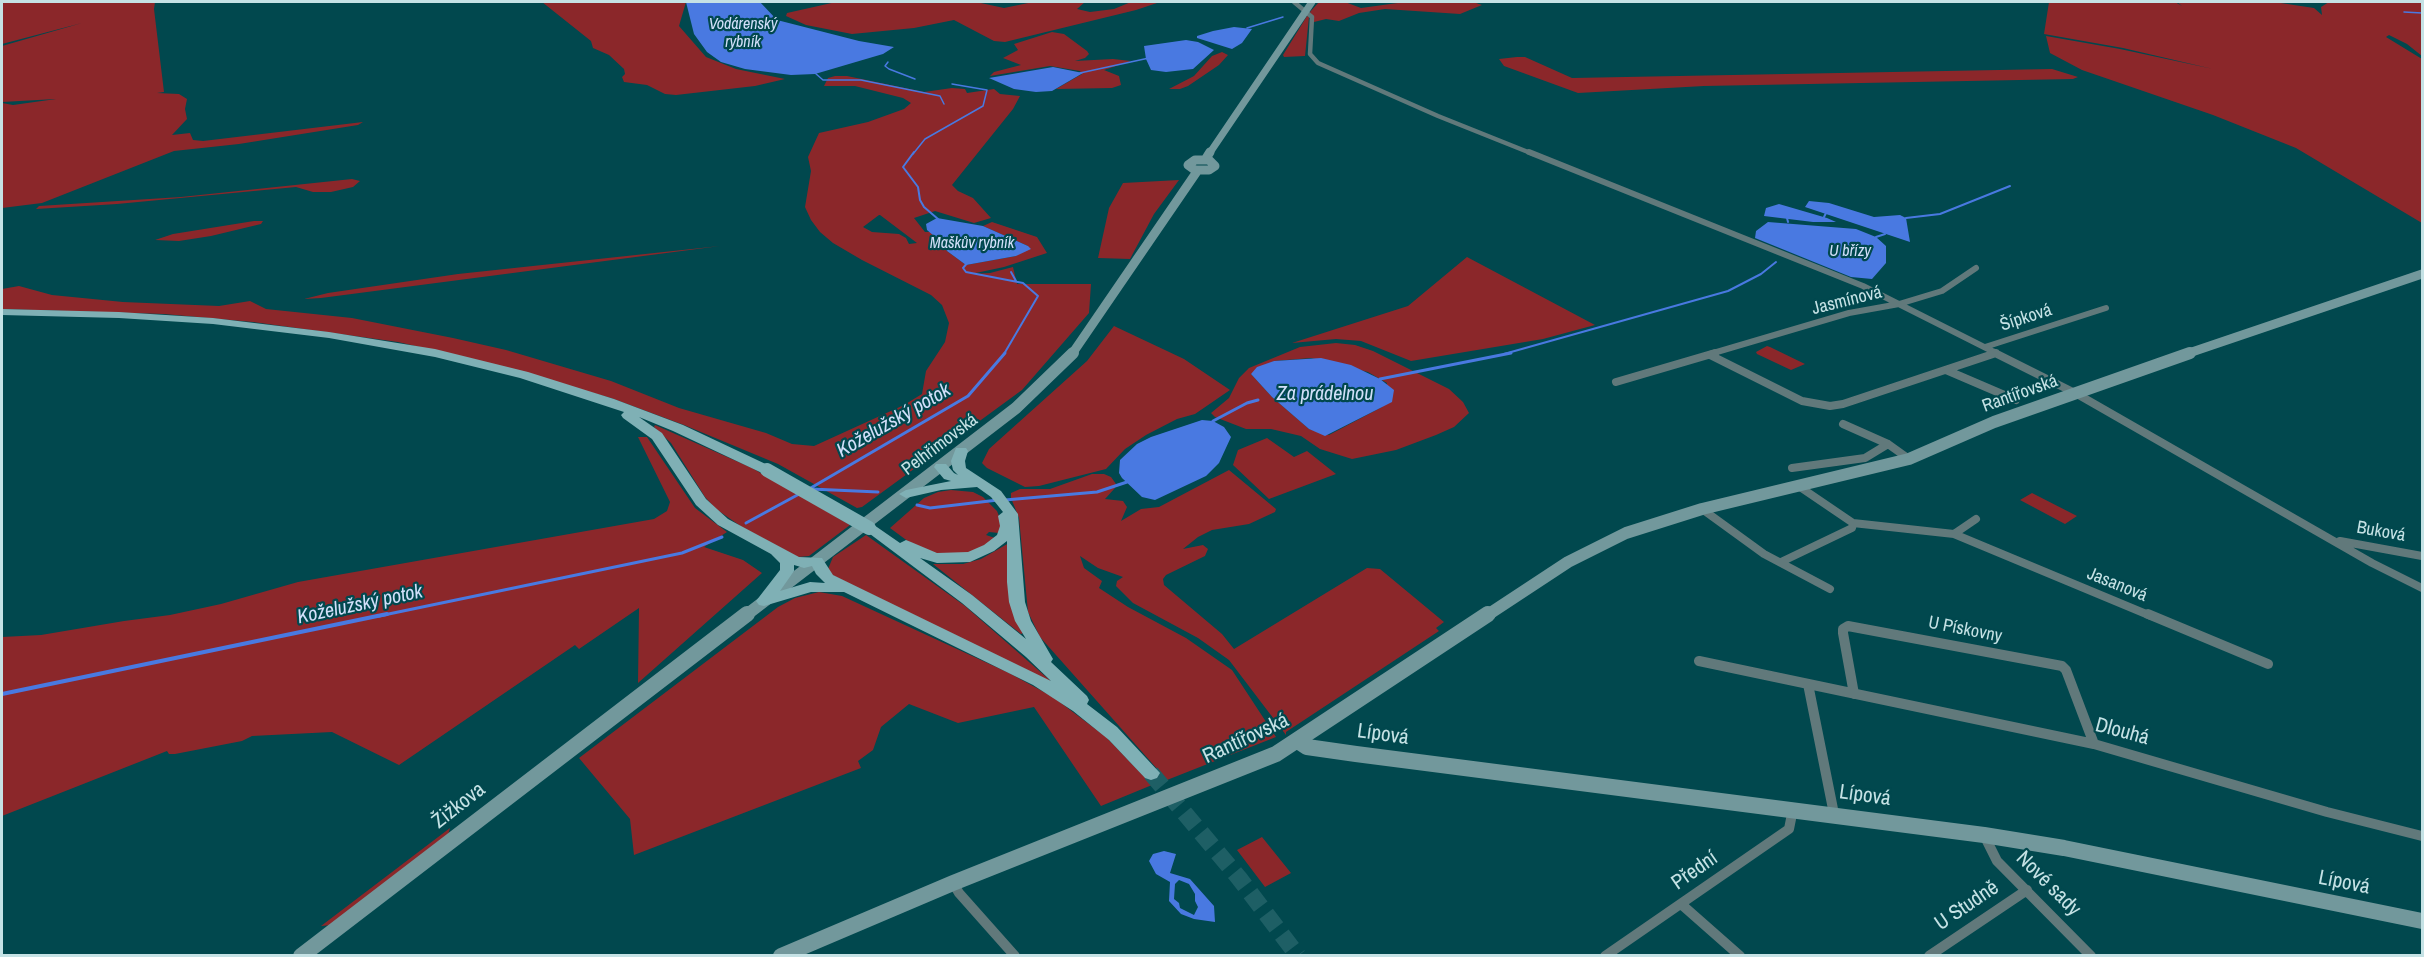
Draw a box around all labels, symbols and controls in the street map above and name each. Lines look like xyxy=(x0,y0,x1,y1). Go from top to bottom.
water label: Vodárenský rybník xyxy=(709,15,777,53)
water label: Maškův rybník xyxy=(930,234,1014,254)
water label: U břízy xyxy=(1829,242,1871,262)
street label: Jasmínová xyxy=(1810,282,1884,320)
street label: Šípková xyxy=(1997,299,2055,337)
street label: Rantířovská xyxy=(1979,370,2061,418)
water label: Koželužský potok xyxy=(833,379,955,463)
water label: Za prádelnou xyxy=(1277,383,1373,407)
street label: Pelhřimovská xyxy=(898,409,982,481)
street label: Buková xyxy=(2355,517,2407,547)
street label: Jasanová xyxy=(2084,563,2150,607)
water label: Koželužský potok xyxy=(295,580,425,630)
street label: U Pískovny xyxy=(1926,612,2004,648)
street label: Rantířovská xyxy=(1199,708,1293,770)
street label: Dlouhá xyxy=(2092,713,2152,751)
street label: Lípová xyxy=(1356,719,1410,751)
street label: Žižkova xyxy=(427,778,491,834)
street label: Lípová xyxy=(1838,780,1892,812)
street label: Přední xyxy=(1667,846,1723,896)
street label: Nové sady xyxy=(2010,846,2086,922)
street label: Lípová xyxy=(2316,866,2372,900)
street label: U Studně xyxy=(1930,875,2004,937)

